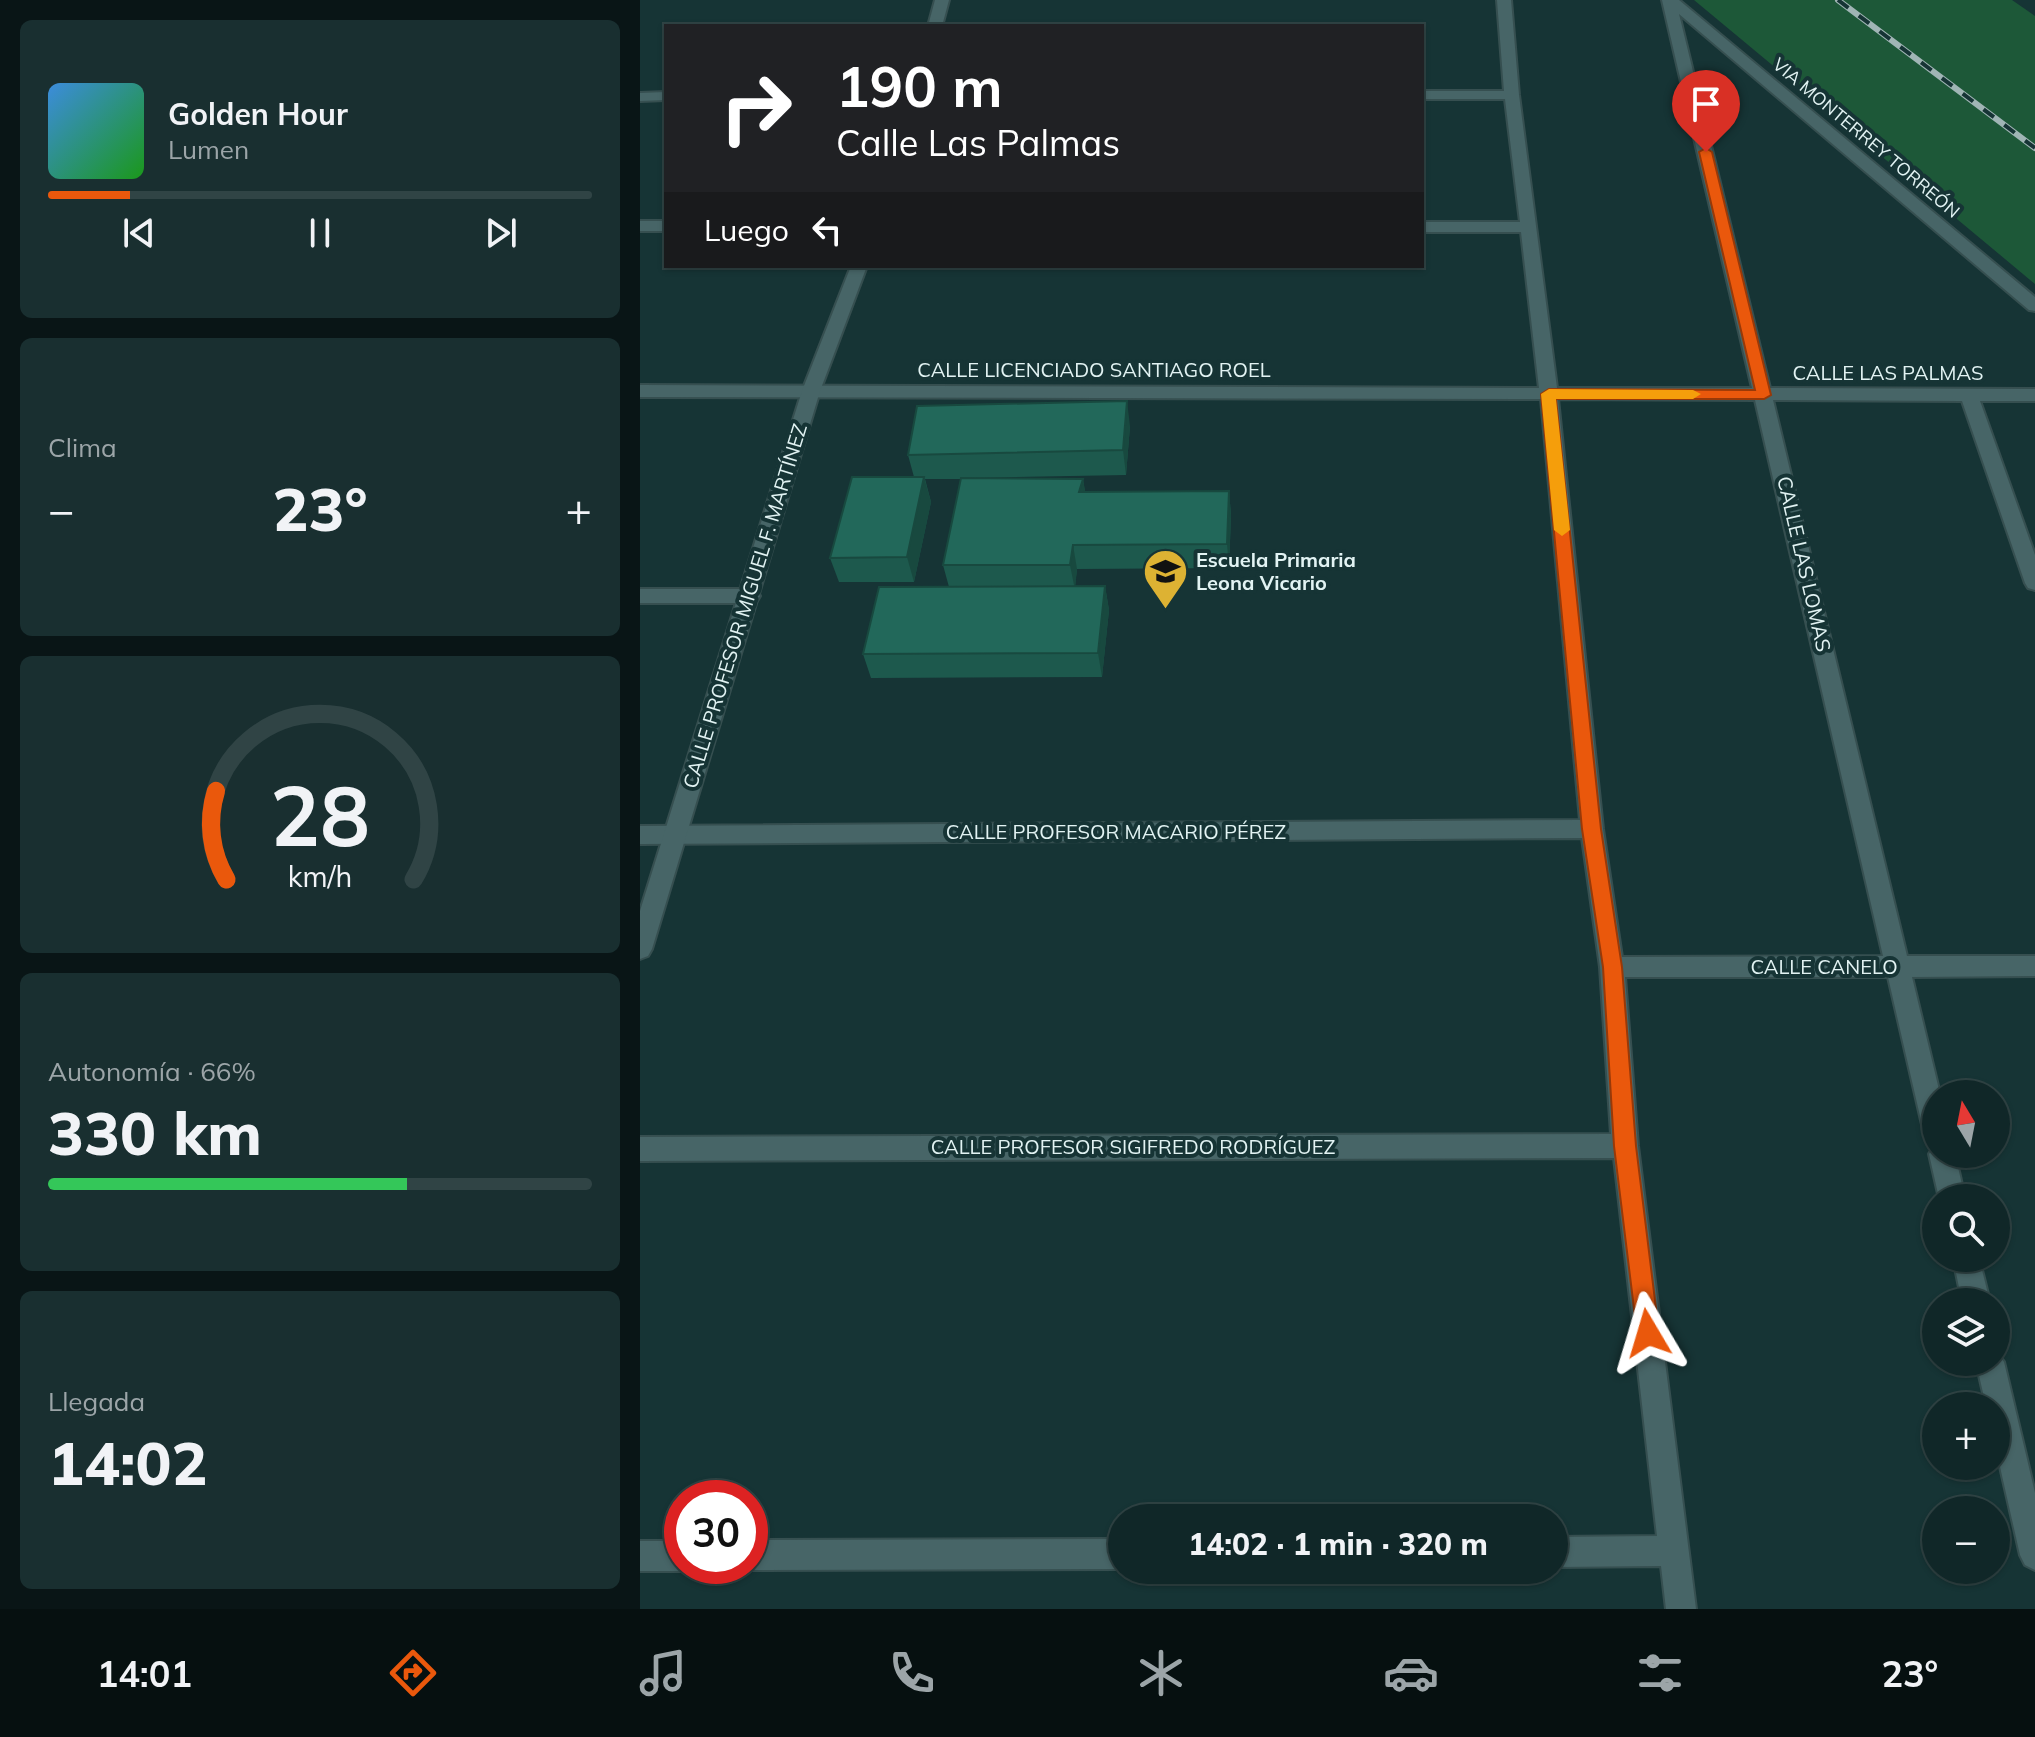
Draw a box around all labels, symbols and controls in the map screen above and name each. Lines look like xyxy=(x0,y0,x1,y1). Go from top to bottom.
text: 190 m xyxy=(836,51,1003,121)
street label: VIA MONTERREY TORREÓN xyxy=(1768,53,1965,223)
icon: right xyxy=(704,56,808,160)
pin xyxy=(1672,70,1740,152)
icon: arrive xyxy=(1684,82,1728,126)
text: Golden Hour xyxy=(168,95,348,133)
text: Calle Las Palmas xyxy=(836,120,1120,165)
text: Lumen xyxy=(168,133,249,166)
icon: left xyxy=(805,208,849,252)
icon: previous xyxy=(117,211,161,255)
icon: pause xyxy=(298,211,342,255)
icon: next xyxy=(479,211,523,255)
text: Luego xyxy=(704,211,789,249)
street label: CALLE LICENCIADO SANTIAGO ROEL xyxy=(917,357,1271,382)
street label: CALLE LAS PALMAS xyxy=(1793,360,1983,385)
street label: CALLE PROFESOR MIGUEL F. MARTÍNEZ xyxy=(677,420,812,791)
text: Clima xyxy=(48,431,117,464)
text: 23° xyxy=(272,471,368,546)
street label: CALLE LAS LOMAS xyxy=(1772,474,1837,654)
text: − xyxy=(48,482,74,537)
text: + xyxy=(566,482,592,537)
school or university icon: Escuela Primaria Leona Vicario xyxy=(1141,547,1189,610)
place label: Escuela Primaria Leona Vicario xyxy=(1196,547,1356,595)
text: 28 xyxy=(270,762,370,867)
street label: CALLE PROFESOR MACARIO PÉREZ xyxy=(946,819,1286,844)
text: km/h xyxy=(288,859,352,895)
street label: CALLE CANELO xyxy=(1750,954,1898,979)
text: Autonomía · 66% xyxy=(48,1055,256,1088)
north arrow xyxy=(1922,1080,2010,1168)
map controls xyxy=(1922,1080,2010,1584)
text: 330 km xyxy=(48,1095,262,1170)
street label: CALLE PROFESOR SIGIFREDO RODRÍGUEZ xyxy=(931,1134,1335,1159)
button: search xyxy=(1922,1184,2010,1272)
button: layers xyxy=(1922,1288,2010,1376)
position arrow xyxy=(1606,1291,1690,1375)
text: Llegada xyxy=(48,1385,145,1418)
button: + xyxy=(1922,1392,2010,1480)
text: 14:02 xyxy=(48,1425,208,1500)
speed limit sign: 30 xyxy=(664,1480,768,1584)
button: − xyxy=(1922,1496,2010,1584)
text: 14:02 · 1 min · 320 m xyxy=(1188,1525,1488,1563)
icon: directions xyxy=(385,1645,441,1701)
icon: music xyxy=(635,1645,691,1701)
icon: phone xyxy=(884,1645,940,1701)
icon: climate xyxy=(1133,1645,1189,1701)
icon: car xyxy=(1383,1645,1439,1701)
icon: filters xyxy=(1632,1645,1688,1701)
text: 14:01 xyxy=(97,1651,192,1696)
text: 23° xyxy=(1881,1651,1938,1696)

